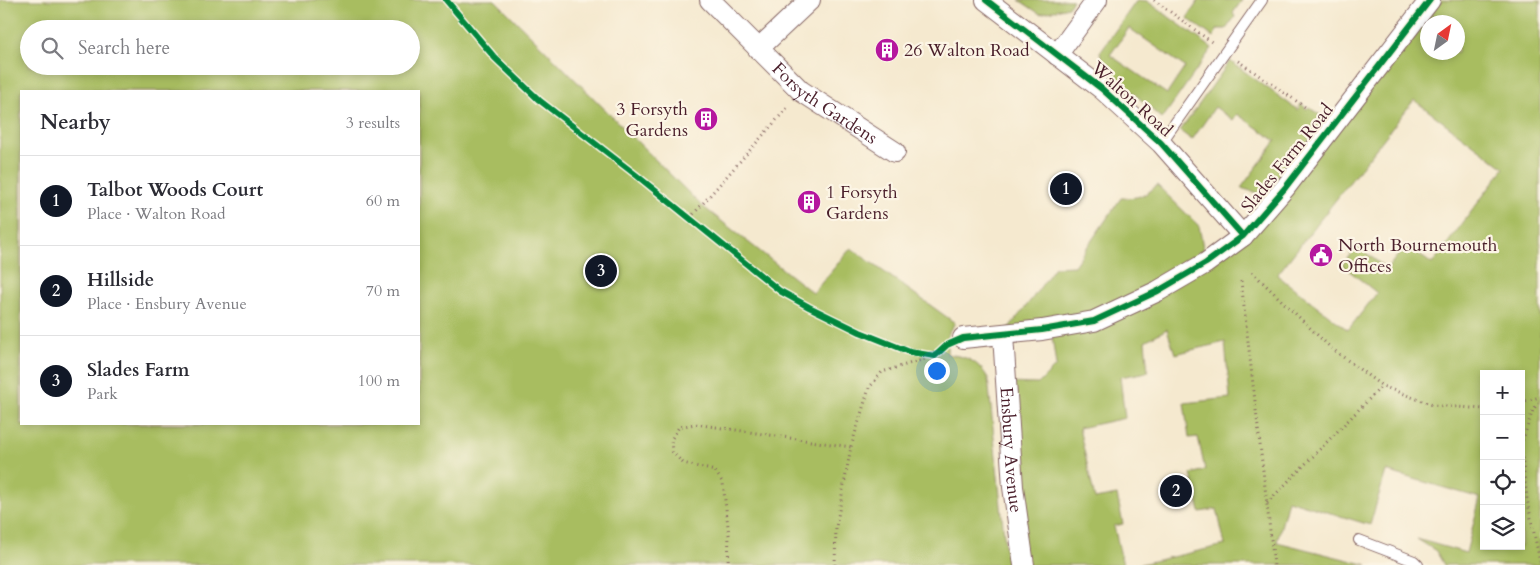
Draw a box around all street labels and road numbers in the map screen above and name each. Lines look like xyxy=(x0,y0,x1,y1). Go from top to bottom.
street label: Walton Road xyxy=(1085,55,1178,143)
street label: Forsyth Gardens xyxy=(766,57,882,150)
street label: Slades Farm Road xyxy=(1235,98,1340,218)
street label: Ensbury Avenue xyxy=(993,386,1028,514)

